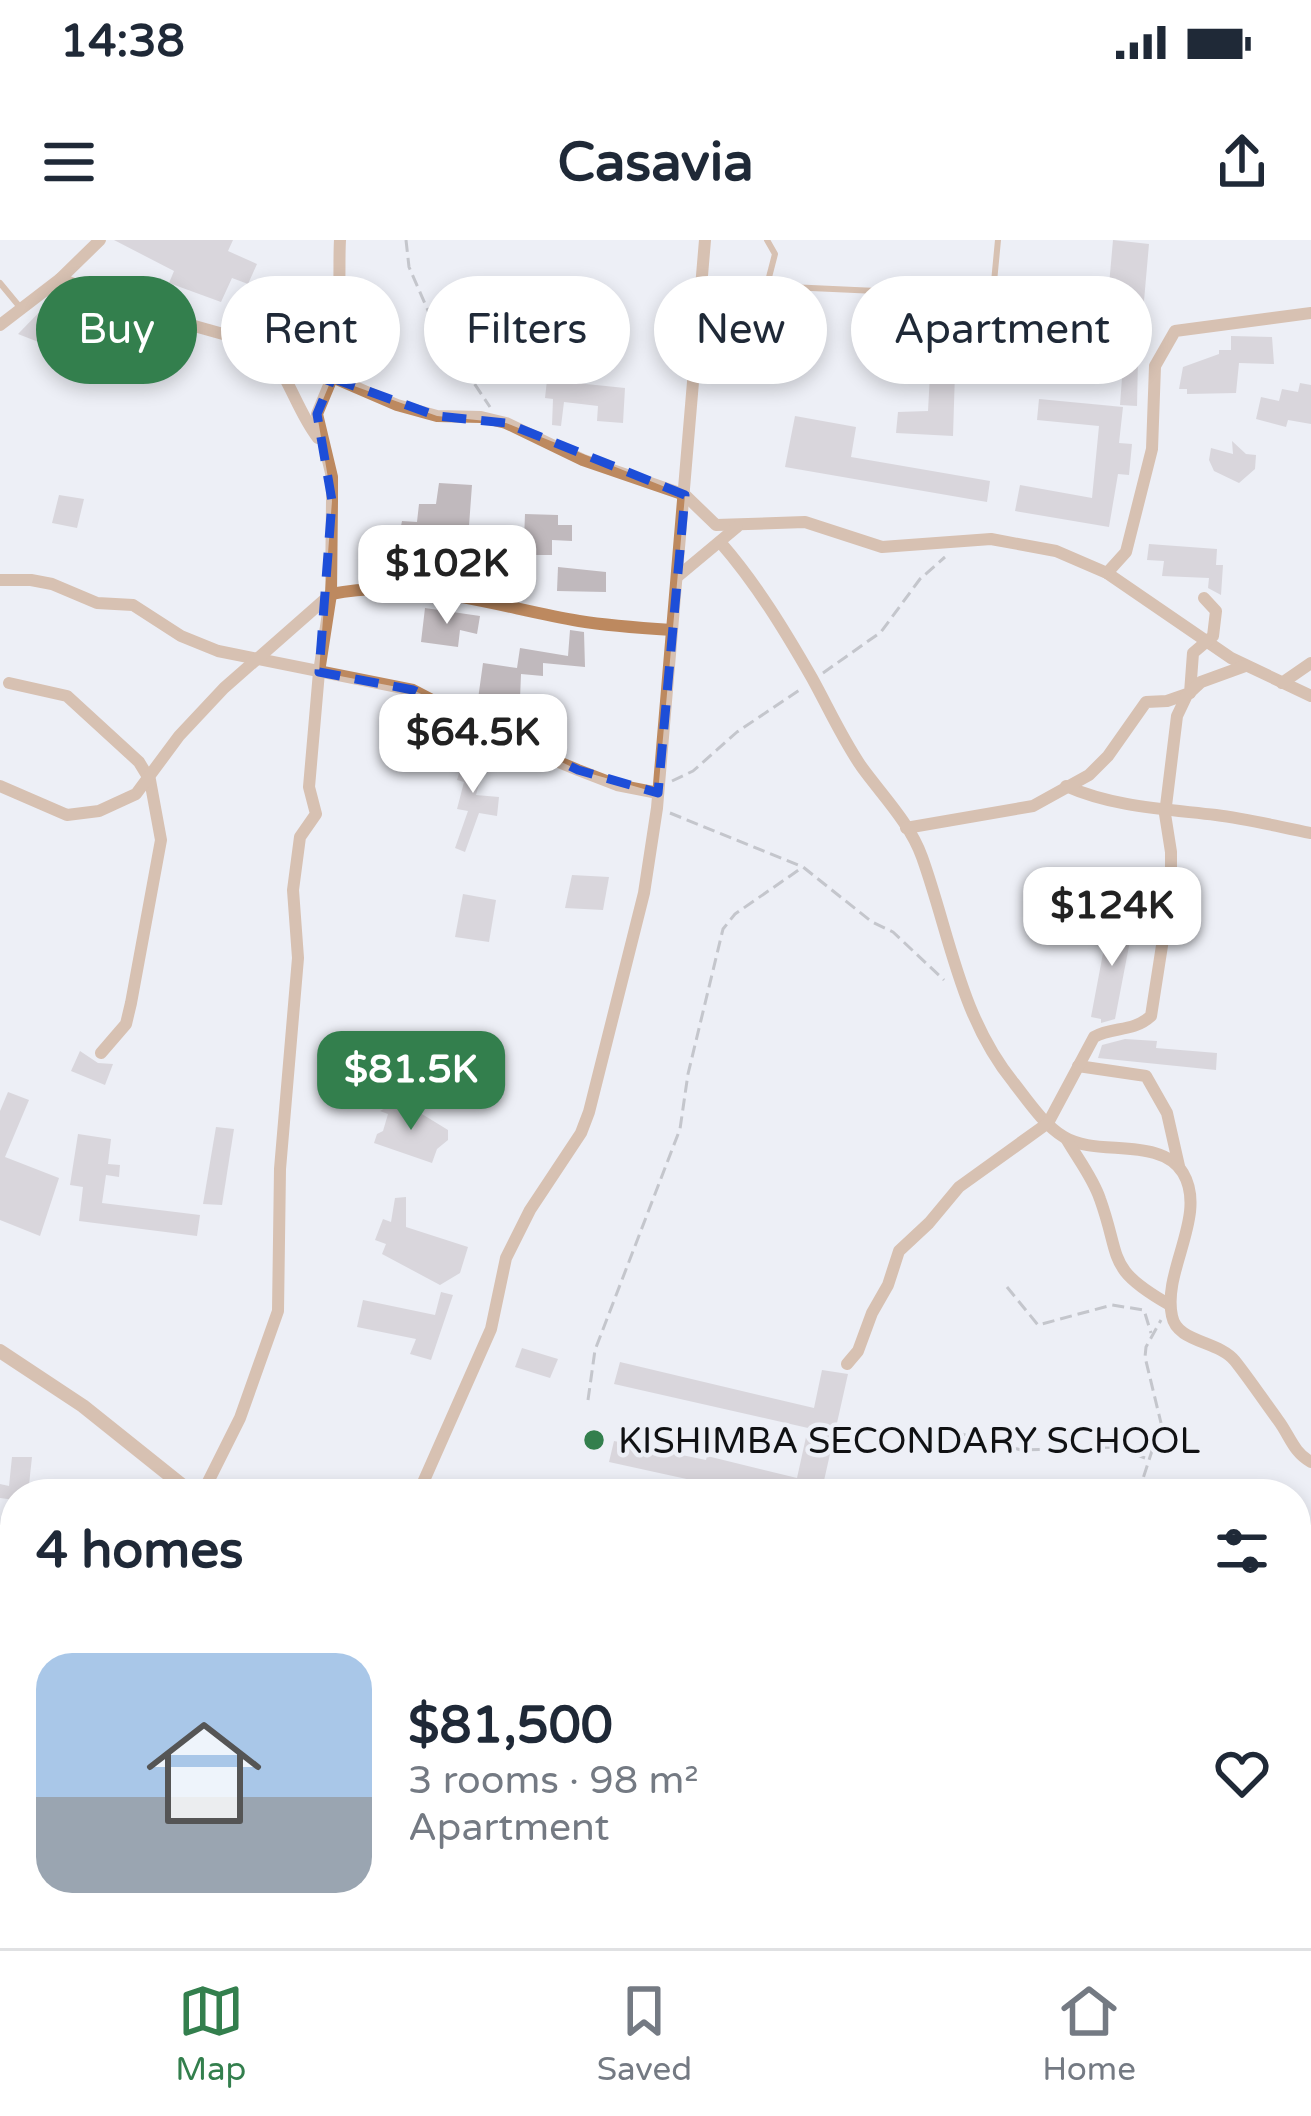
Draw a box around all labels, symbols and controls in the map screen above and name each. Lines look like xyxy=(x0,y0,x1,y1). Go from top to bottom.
text: 14:38 xyxy=(60,15,185,69)
icon: menu xyxy=(36,129,102,195)
icon: share xyxy=(1209,129,1275,195)
text: Casavia xyxy=(557,130,754,195)
chip: Buy xyxy=(36,276,197,384)
chip: Rent xyxy=(221,276,400,384)
chip: Filters xyxy=(424,276,630,384)
chip: New xyxy=(654,276,827,384)
chip: Apartment xyxy=(851,276,1152,384)
pin: $102K xyxy=(363,525,531,627)
text: $102K xyxy=(385,540,509,587)
pin: $64.5K xyxy=(375,694,571,796)
text: $64.5K xyxy=(406,709,540,756)
pin: $124K xyxy=(1028,867,1196,969)
text: $124K xyxy=(1050,882,1174,929)
pin: $81.5K xyxy=(313,1031,509,1133)
text: $81.5K xyxy=(344,1046,478,1093)
place label: KISHIMBA SECONDARY SCHOOL xyxy=(618,1420,1200,1463)
marker: KISHIMBA SECONDARY SCHOOL xyxy=(581,1427,607,1453)
icon: filters xyxy=(1209,1518,1275,1584)
text: 4 homes xyxy=(36,1520,244,1582)
text: $81,500 xyxy=(408,1695,613,1757)
icon: home xyxy=(132,1701,276,1845)
icon: heart xyxy=(1209,1740,1275,1806)
text: 3 rooms · 98 m² xyxy=(408,1757,699,1804)
text: Apartment xyxy=(408,1804,609,1851)
tab: Map xyxy=(175,1978,246,2089)
tab: Saved xyxy=(597,1978,692,2089)
tab: Home xyxy=(1042,1978,1136,2089)

